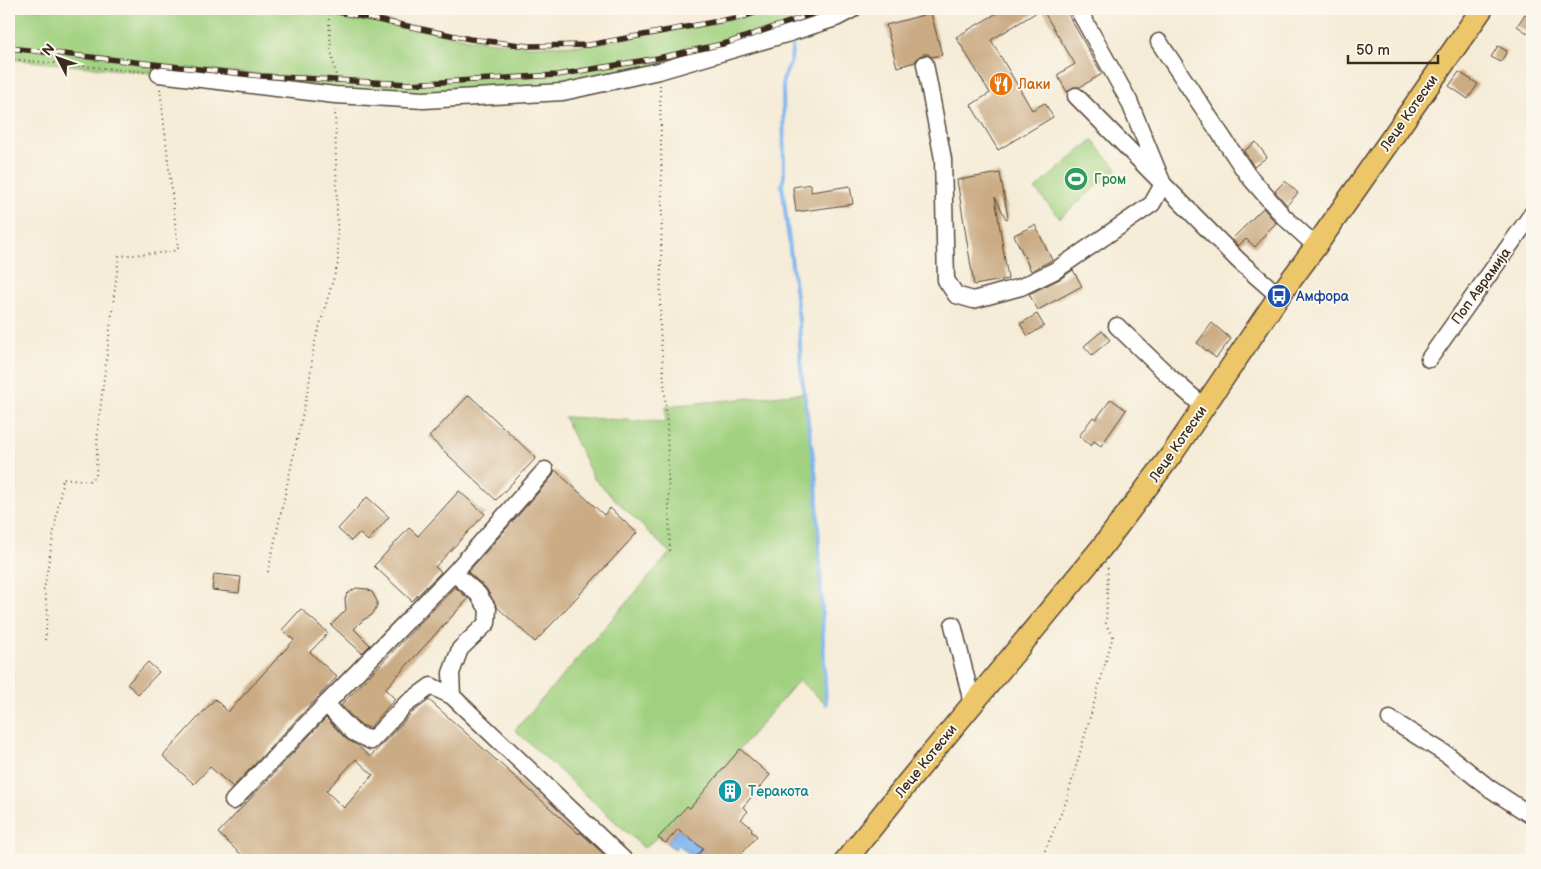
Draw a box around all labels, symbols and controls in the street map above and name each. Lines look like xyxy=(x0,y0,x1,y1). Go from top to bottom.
north arrow xyxy=(32,32,82,82)
scale bar xyxy=(1348,32,1438,64)
text: N xyxy=(39,40,58,59)
text: 50 m xyxy=(1356,41,1390,60)
restaurant icon: Лаки xyxy=(988,71,1014,97)
street label: Леце Котески xyxy=(1376,72,1441,155)
place label: Лаки xyxy=(1017,76,1050,93)
sports icon: Гром xyxy=(1063,166,1089,192)
place label: Гром xyxy=(1094,171,1126,188)
street label: Поп Аврамија xyxy=(1448,244,1515,327)
bus stop icon: Амфора xyxy=(1266,283,1292,309)
place label: Амфора xyxy=(1295,288,1350,305)
street label: Леце Котески xyxy=(1145,403,1210,486)
street label: Леце Котески xyxy=(891,721,961,802)
building icon: Теракота xyxy=(717,778,743,804)
place label: Теракота xyxy=(748,783,810,800)

